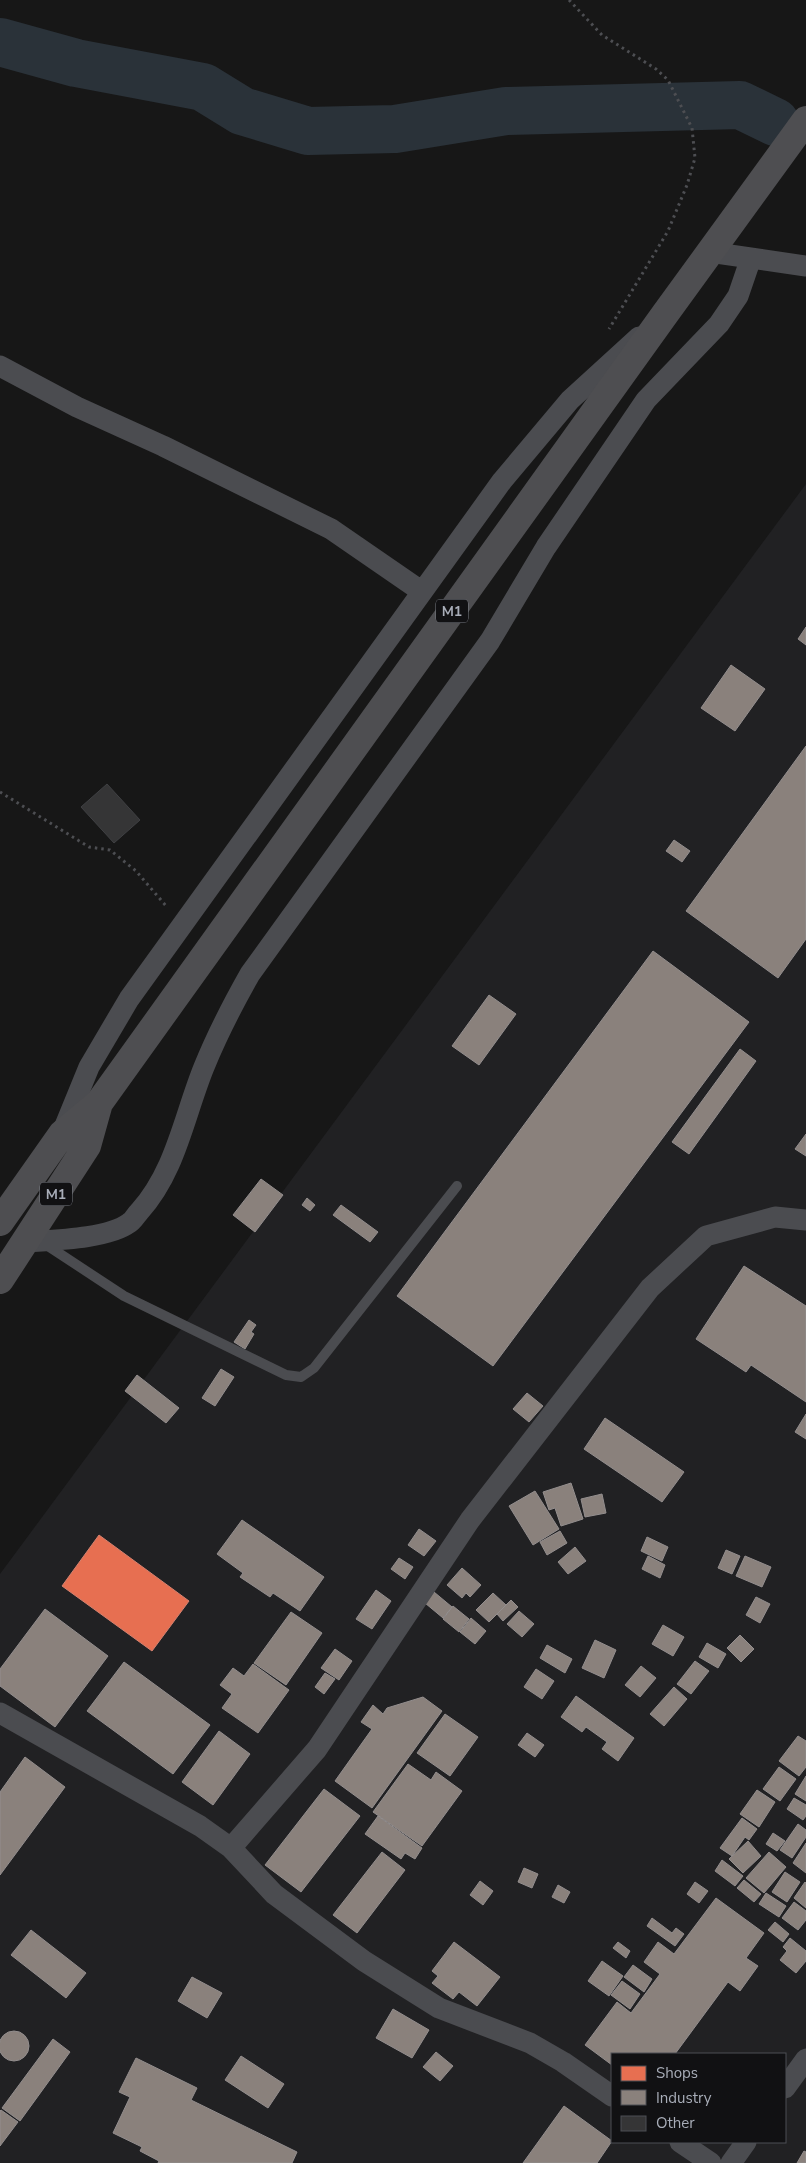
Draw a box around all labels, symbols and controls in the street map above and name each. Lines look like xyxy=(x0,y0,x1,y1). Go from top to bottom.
road number: M1 xyxy=(436,600,468,622)
road number: M1 xyxy=(40,1182,72,1206)
legend xyxy=(611,2053,786,2143)
text: Shops xyxy=(656,2063,698,2083)
text: Industry xyxy=(656,2088,712,2108)
text: Other xyxy=(656,2113,695,2133)

